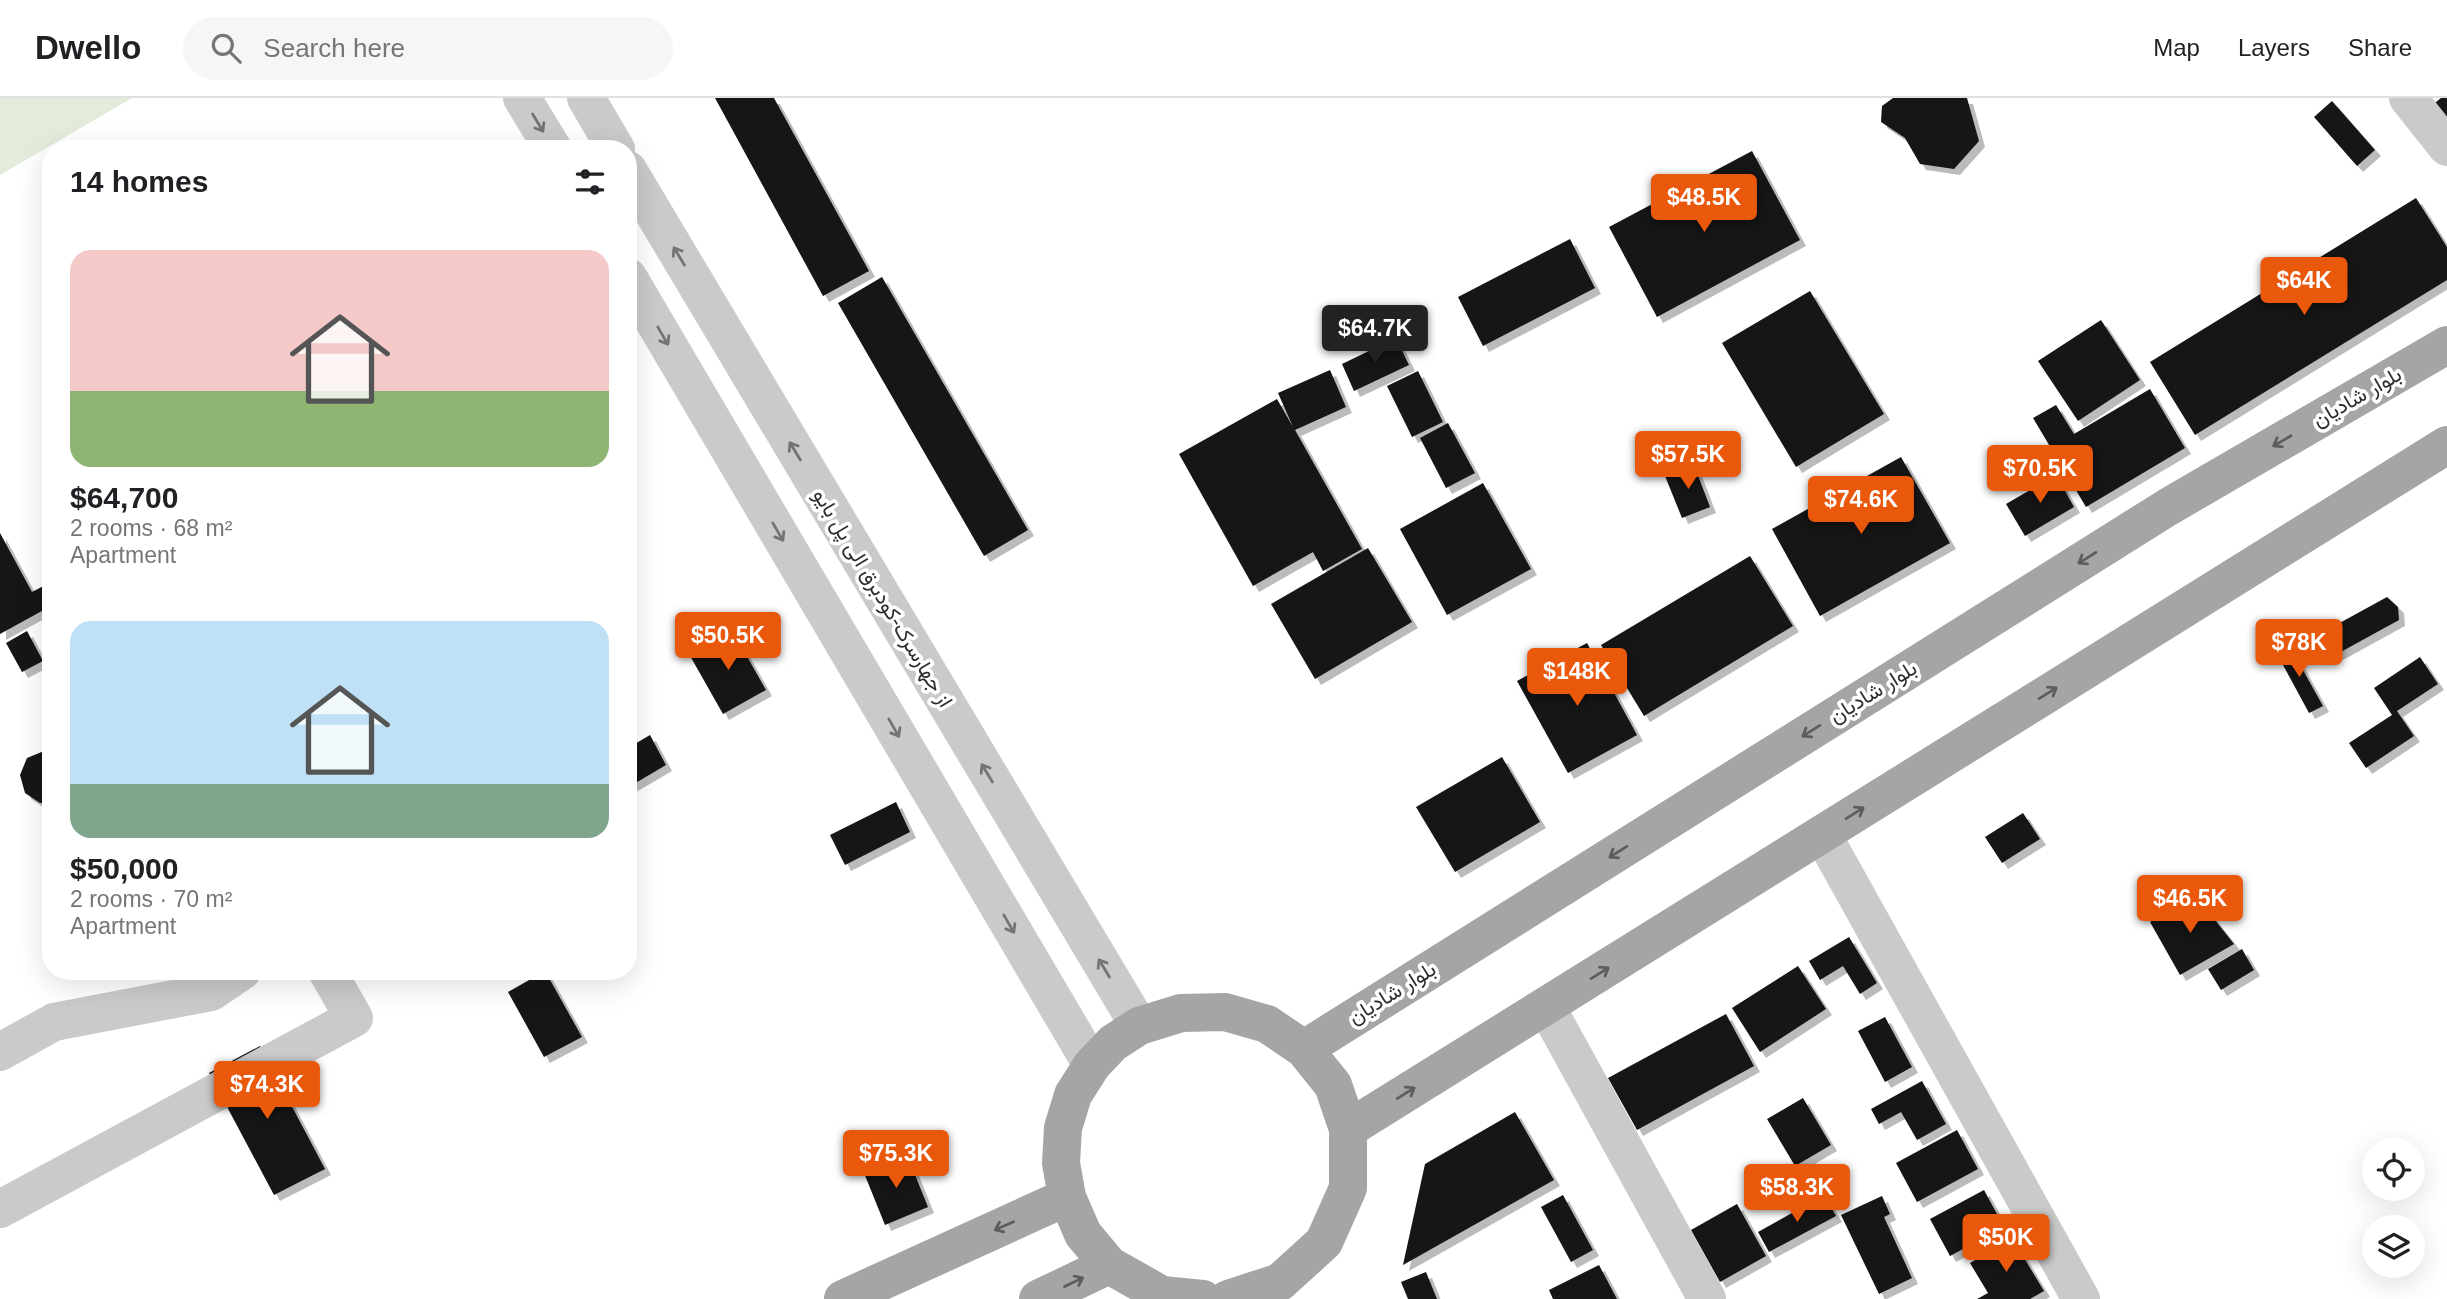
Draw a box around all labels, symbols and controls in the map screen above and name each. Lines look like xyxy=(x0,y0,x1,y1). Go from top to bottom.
search box xyxy=(183,17,673,80)
text: Dwello xyxy=(35,29,141,66)
icon: search xyxy=(207,29,245,67)
text: Search here xyxy=(263,33,405,63)
text: Map xyxy=(2153,34,2200,61)
text: Layers xyxy=(2238,34,2310,61)
text: Share xyxy=(2348,34,2412,61)
one-way arrow xyxy=(531,113,545,133)
icon: filters xyxy=(571,163,609,201)
text: 14 homes xyxy=(70,165,208,198)
pin: $48.5K xyxy=(1647,174,1761,234)
text: $48.5K xyxy=(1667,184,1741,210)
one-way arrow xyxy=(672,246,686,266)
pin: $64K xyxy=(2263,258,2345,317)
text: $64K xyxy=(2277,267,2331,293)
icon: home xyxy=(277,296,403,422)
pin: $64.7K xyxy=(1318,306,1432,365)
text: $64.7K xyxy=(1338,315,1412,341)
one-way arrow xyxy=(656,326,670,346)
street label: بلوار شادیان xyxy=(2308,362,2406,433)
pin: $57.5K xyxy=(1631,432,1745,491)
one-way arrow xyxy=(2273,434,2293,448)
text: $57.5K xyxy=(1651,441,1725,467)
one-way arrow xyxy=(788,442,802,462)
pin: $70.5K xyxy=(1983,446,2097,505)
text: $70.5K xyxy=(2003,455,2077,481)
pin: $74.6K xyxy=(1804,476,1918,536)
text: $64,700 xyxy=(70,481,178,514)
street label: از جهارسرک-کودبرق الی پل بایو xyxy=(806,484,958,713)
text: $74.6K xyxy=(1824,486,1898,512)
text: 2 rooms · 68 m² xyxy=(70,515,232,541)
one-way arrow xyxy=(771,522,785,542)
text: Apartment xyxy=(70,542,176,568)
one-way arrow xyxy=(2078,550,2097,565)
pin: $50.5K xyxy=(671,612,785,672)
pin: $78K xyxy=(2258,620,2340,679)
text: $50.5K xyxy=(691,622,765,648)
text: $78K xyxy=(2272,629,2326,655)
pin: $148K xyxy=(1528,648,1626,708)
street label: بلوار شادیان xyxy=(1825,656,1922,729)
text: $148K xyxy=(1543,658,1611,684)
icon: home xyxy=(277,667,403,793)
one-way arrow xyxy=(2038,686,2058,700)
one-way arrow xyxy=(887,718,901,738)
one-way arrow xyxy=(1802,724,1822,738)
one-way arrow xyxy=(980,763,994,783)
one-way arrow xyxy=(1845,806,1864,821)
one-way arrow xyxy=(1609,845,1629,859)
text: $50,000 xyxy=(70,852,178,885)
pin: $46.5K xyxy=(2133,876,2247,935)
text: $46.5K xyxy=(2153,885,2227,911)
text: 2 rooms · 70 m² xyxy=(70,886,232,912)
text: Apartment xyxy=(70,913,176,939)
one-way arrow xyxy=(1002,914,1016,934)
street label: بلوار شادیان xyxy=(1344,957,1441,1030)
one-way arrow xyxy=(1097,958,1111,978)
one-way arrow xyxy=(1589,965,1609,979)
pin: $74.3K xyxy=(210,1062,324,1121)
text: $74.3K xyxy=(230,1071,304,1097)
one-way arrow xyxy=(1396,1085,1416,1099)
pin: $75.3K xyxy=(839,1130,953,1190)
map controls xyxy=(2362,1138,2425,1278)
button: locate xyxy=(2362,1138,2425,1201)
text: $75.3K xyxy=(859,1140,933,1166)
pin: $58.3K xyxy=(1740,1164,1854,1224)
text: $58.3K xyxy=(1760,1174,1834,1200)
pin: $50K xyxy=(1965,1214,2047,1274)
button: layers xyxy=(2362,1215,2425,1278)
one-way arrow xyxy=(994,1220,1016,1233)
text: $50K xyxy=(1979,1224,2033,1250)
one-way arrow xyxy=(1063,1274,1084,1288)

